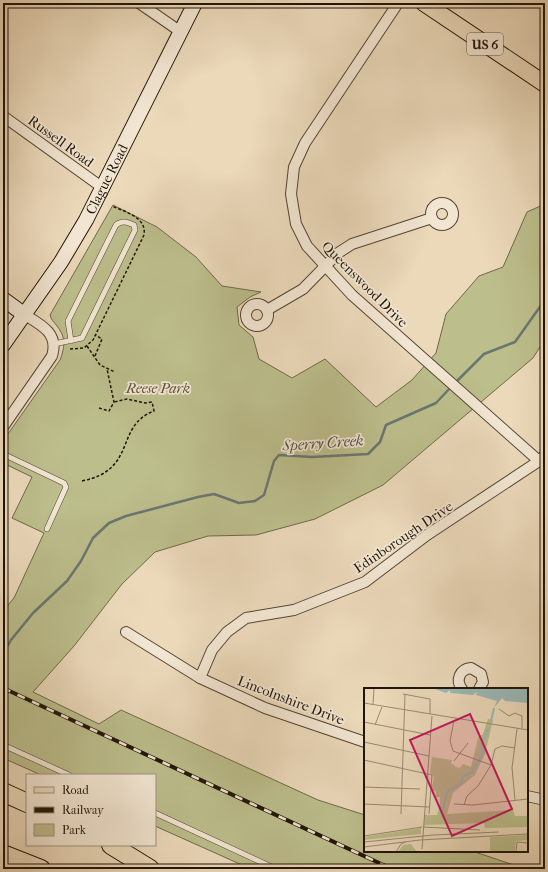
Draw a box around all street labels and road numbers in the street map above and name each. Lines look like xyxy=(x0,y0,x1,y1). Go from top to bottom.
road number: US 6 xyxy=(467,33,503,55)
street label: Russell Road xyxy=(25,112,97,171)
street label: Clague Road xyxy=(82,141,132,217)
street label: Queenswood Drive xyxy=(318,238,411,331)
street label: Edinborough Drive xyxy=(350,498,456,577)
street label: Lincolnshire Drive xyxy=(235,672,347,729)

